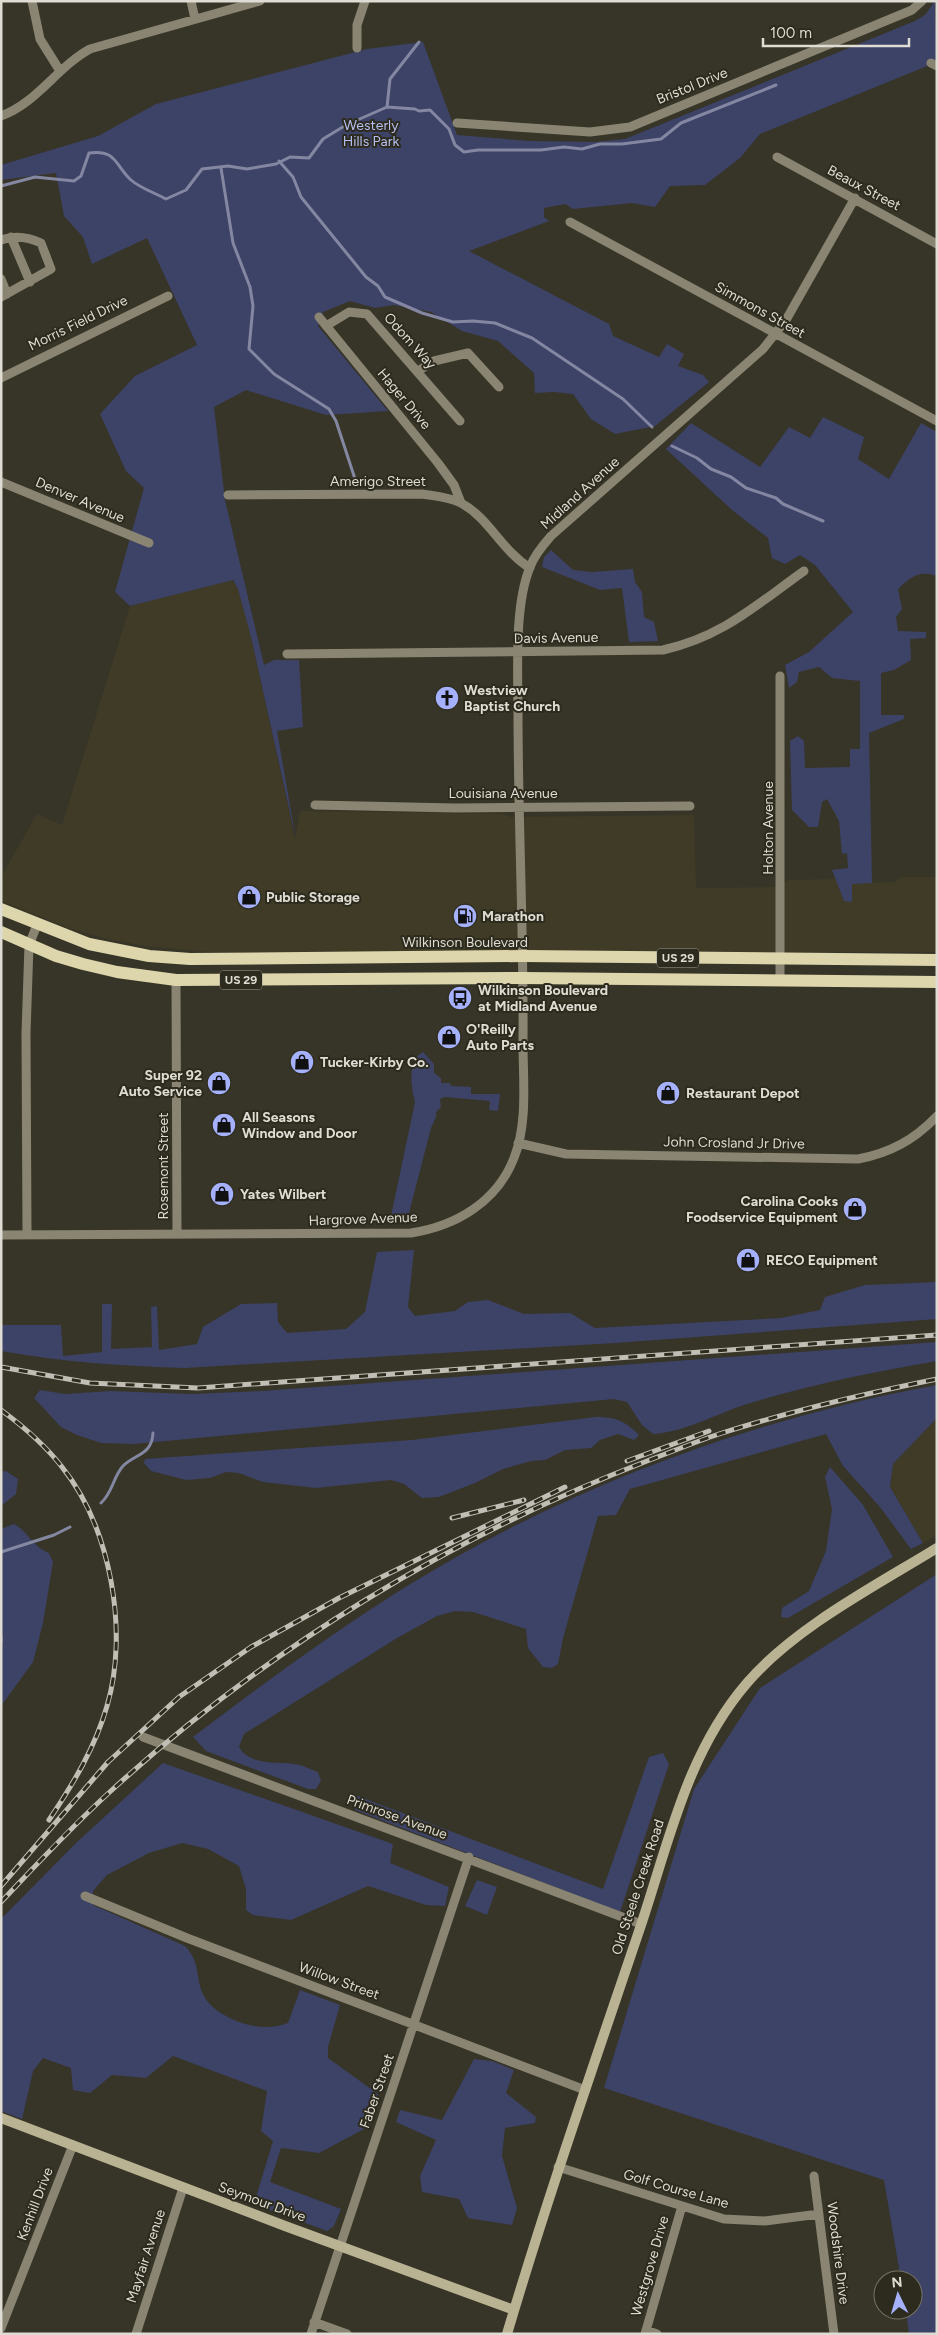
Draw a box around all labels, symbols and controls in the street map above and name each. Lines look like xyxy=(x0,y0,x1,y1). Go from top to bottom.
scale bar xyxy=(763,15,909,47)
text: 100 m xyxy=(770,24,812,42)
street label: Bristol Drive xyxy=(654,64,730,108)
park label: Westerly Hills Park xyxy=(343,117,399,150)
street label: Beaux Street xyxy=(824,162,904,214)
street label: Simmons Street xyxy=(712,278,808,342)
street label: Morris Field Drive xyxy=(26,291,131,354)
street label: Odom Way xyxy=(380,309,440,373)
street label: Hager Drive xyxy=(374,365,435,433)
street label: Midland Avenue xyxy=(537,453,623,533)
street label: Amerigo Street xyxy=(330,473,426,490)
street label: Denver Avenue xyxy=(33,474,127,527)
street label: Davis Avenue xyxy=(514,629,599,647)
place label: Westview Baptist Church xyxy=(464,682,560,715)
church icon: Westview Baptist Church xyxy=(434,685,460,711)
street label: Holton Avenue xyxy=(760,781,777,875)
street label: Louisiana Avenue xyxy=(448,785,558,802)
shop icon: Public Storage xyxy=(236,884,262,910)
place label: Public Storage xyxy=(266,889,360,906)
fuel station icon: Marathon xyxy=(452,903,478,929)
place label: Marathon xyxy=(482,908,544,925)
street label: Wilkinson Boulevard xyxy=(402,934,528,951)
road number: US 29 xyxy=(657,948,699,968)
road number: US 29 xyxy=(220,970,262,990)
place label: Wilkinson Boulevard at Midland Avenue xyxy=(478,982,608,1015)
bus stop icon: Wilkinson Boulevard at Midland Avenue xyxy=(447,985,473,1011)
place label: O'Reilly Auto Parts xyxy=(466,1021,535,1054)
shop icon: O'Reilly Auto Parts xyxy=(436,1024,462,1050)
shop icon: Tucker-Kirby Co. xyxy=(289,1049,315,1075)
place label: Tucker-Kirby Co. xyxy=(320,1054,429,1071)
place label: Super 92 Auto Service xyxy=(119,1067,202,1100)
shop icon: Super 92 Auto Service xyxy=(206,1070,232,1096)
shop icon: Restaurant Depot xyxy=(655,1080,681,1106)
place label: Restaurant Depot xyxy=(686,1085,800,1102)
place label: All Seasons Window and Door xyxy=(242,1109,358,1142)
shop icon: All Seasons Window and Door xyxy=(211,1112,237,1138)
street label: Rosemont Street xyxy=(155,1113,172,1219)
street label: John Crosland Jr Drive xyxy=(663,1133,805,1153)
shop icon: Yates Wilbert xyxy=(209,1181,235,1207)
place label: Yates Wilbert xyxy=(240,1186,327,1203)
place label: Carolina Cooks Foodservice Equipment xyxy=(686,1193,838,1226)
shop icon: Carolina Cooks Foodservice Equipment xyxy=(842,1196,868,1222)
street label: Hargrove Avenue xyxy=(308,1209,418,1229)
shop icon: RECO Equipment xyxy=(735,1247,761,1273)
place label: RECO Equipment xyxy=(766,1252,878,1269)
street label: Primrose Avenue xyxy=(344,1791,450,1843)
street label: Old Steele Creek Road xyxy=(608,1817,668,1957)
street label: Willow Street xyxy=(296,1959,382,2003)
street label: Faber Street xyxy=(356,2051,398,2131)
street label: Kenhill Drive xyxy=(13,2165,57,2243)
street label: Golf Course Lane xyxy=(621,2166,731,2212)
street label: Seymour Drive xyxy=(216,2178,308,2226)
street label: Woodshire Drive xyxy=(823,2201,853,2306)
street label: Mayfair Avenue xyxy=(123,2207,169,2305)
street label: Westgrove Drive xyxy=(628,2213,673,2318)
north arrow xyxy=(873,2270,923,2320)
text: N xyxy=(891,2274,903,2291)

